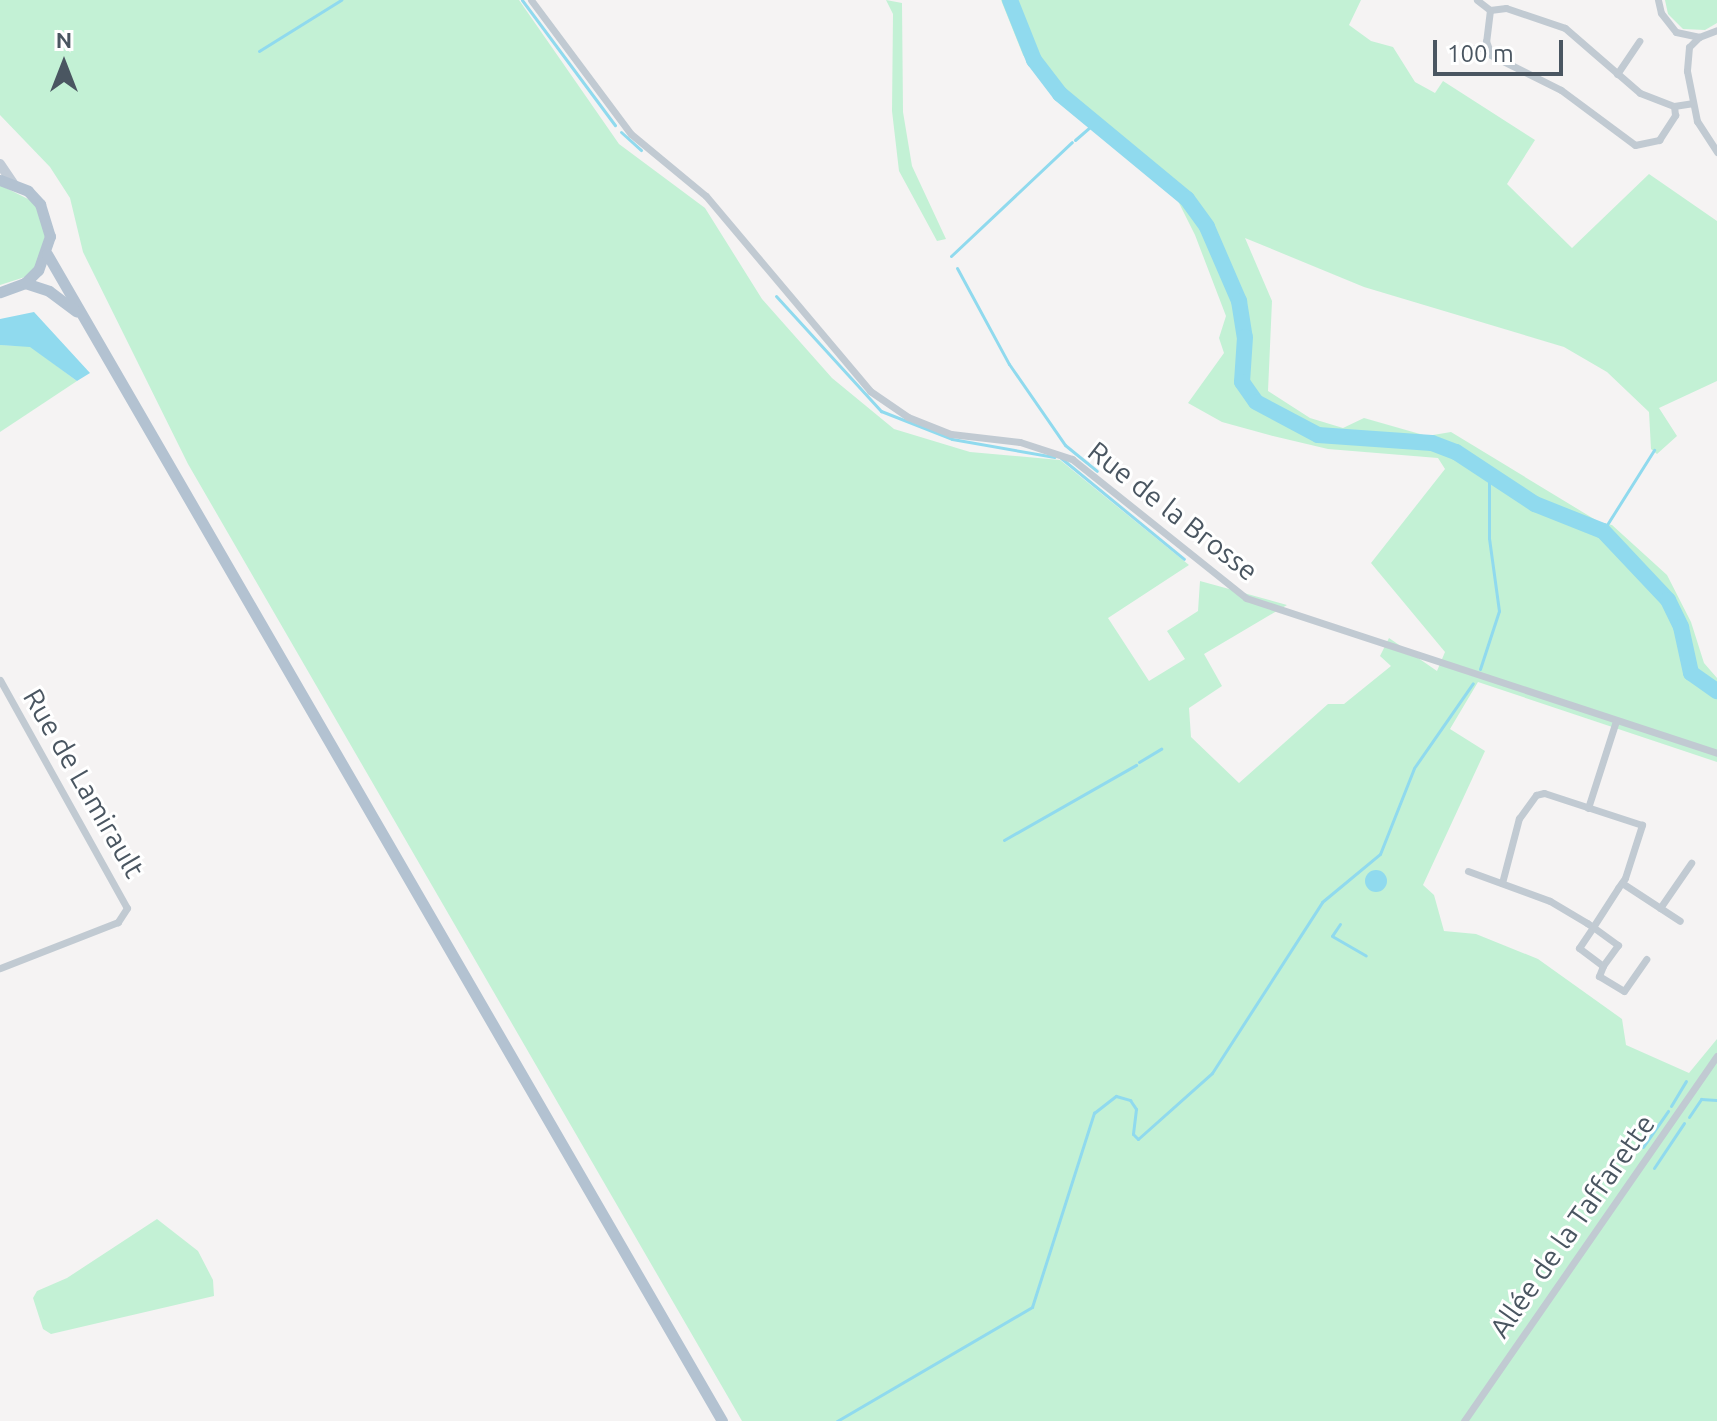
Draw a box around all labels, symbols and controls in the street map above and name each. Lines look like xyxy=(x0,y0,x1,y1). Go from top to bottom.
north arrow xyxy=(24,24,104,104)
scale bar xyxy=(1437,24,1567,74)
text: N xyxy=(56,27,72,52)
text: 100 m xyxy=(1447,40,1514,67)
street label: Rue de la Brosse xyxy=(1081,434,1265,588)
street label: Rue de Lamirault xyxy=(16,683,152,883)
street label: Allée de la Taffarette xyxy=(1482,1108,1662,1344)

